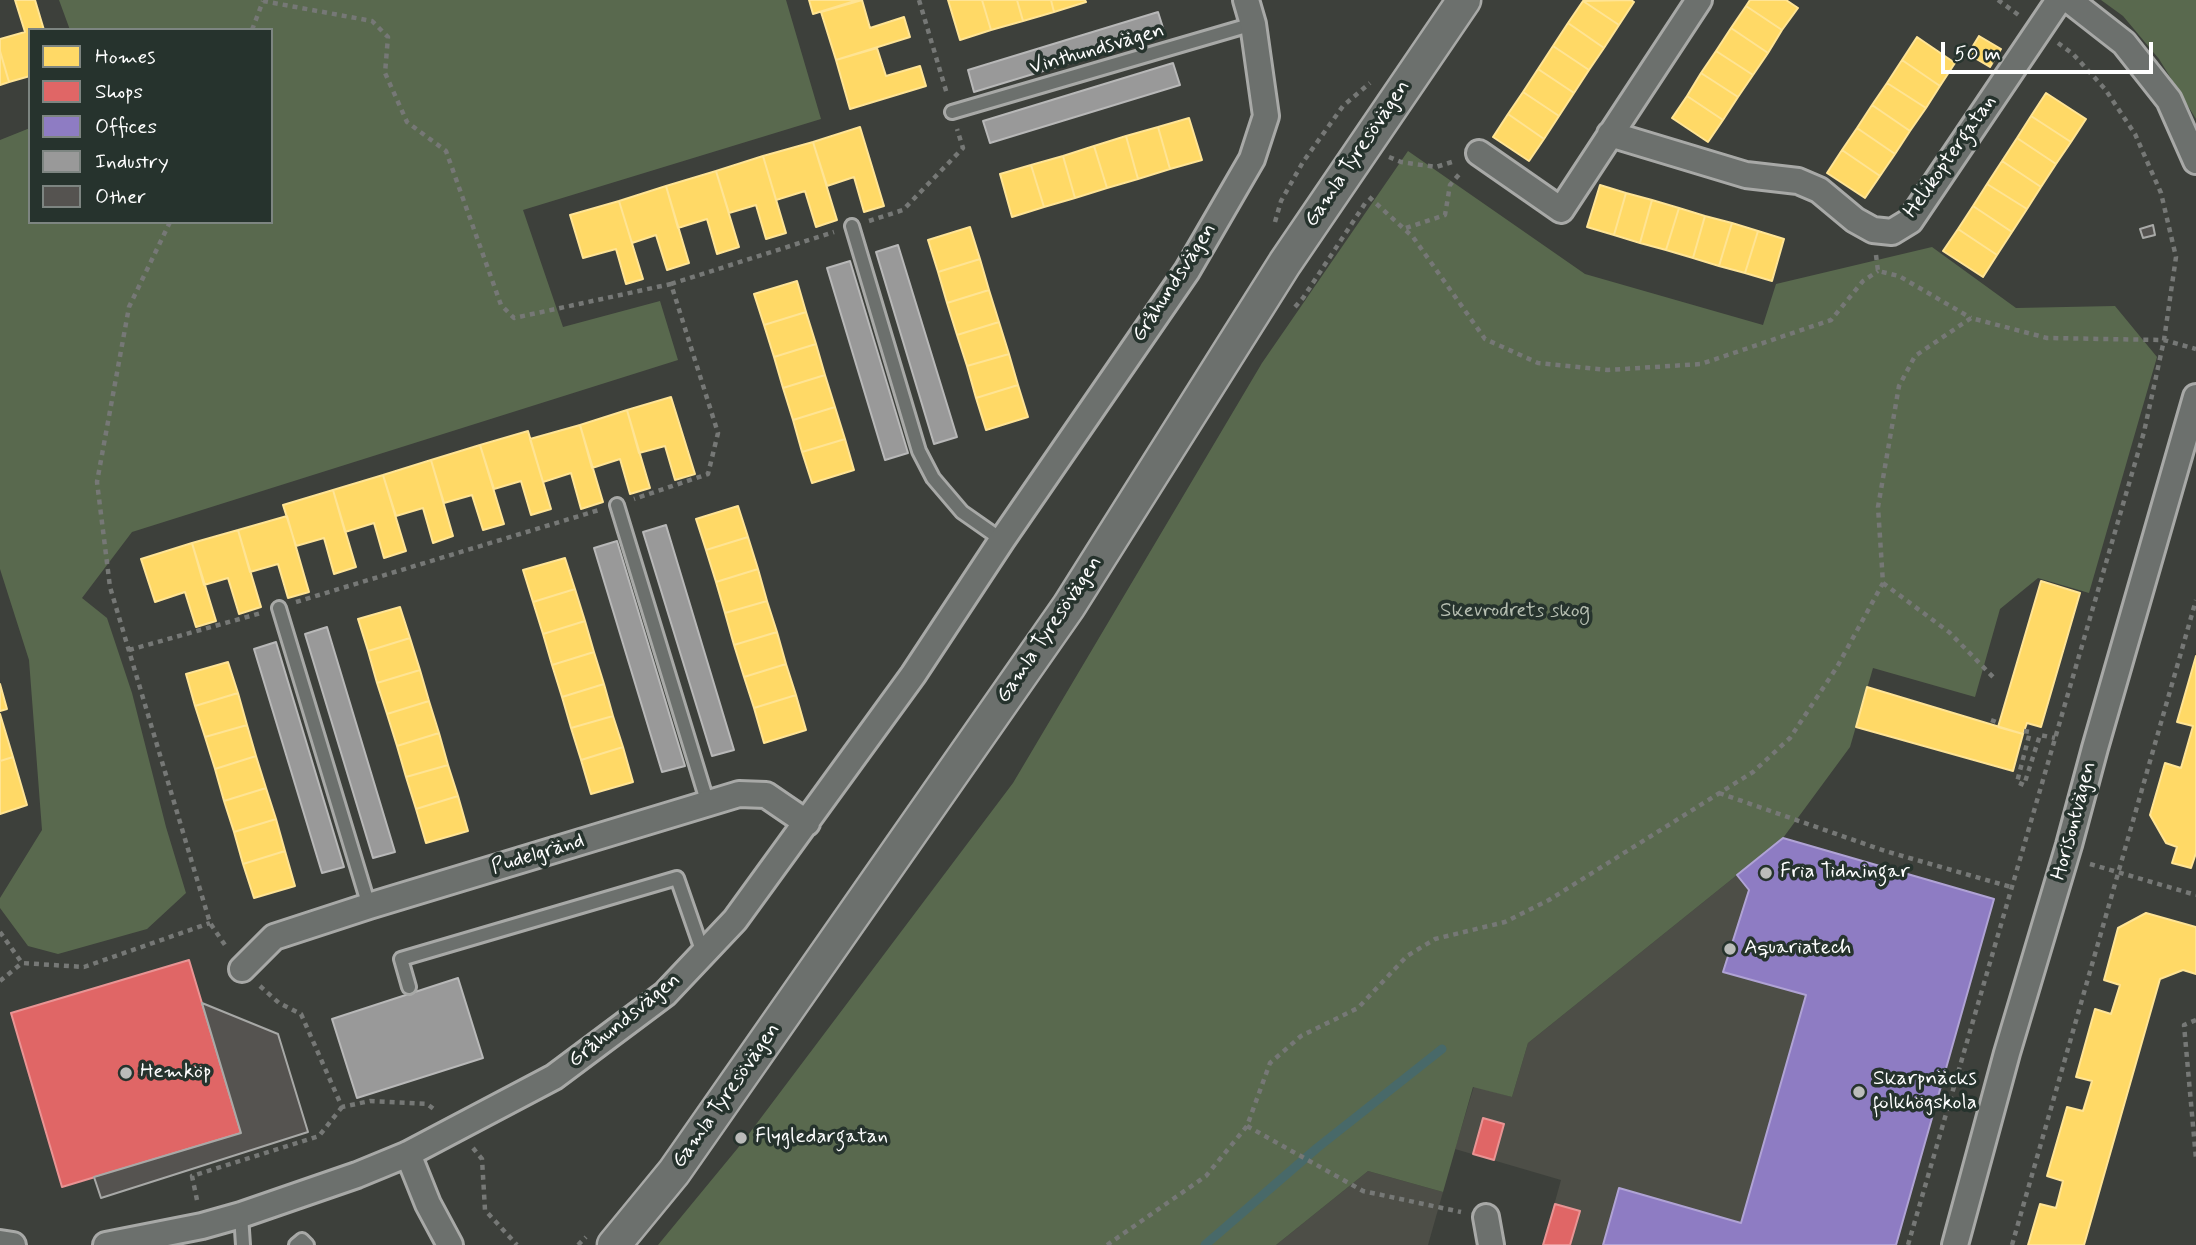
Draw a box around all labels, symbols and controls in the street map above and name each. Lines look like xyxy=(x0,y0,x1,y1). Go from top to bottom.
street label: Vinthundsvägen xyxy=(1027,19,1167,81)
legend xyxy=(28,28,273,224)
scale bar xyxy=(1944,28,2156,72)
text: 50 m xyxy=(1954,40,2001,68)
text: Homes xyxy=(95,43,155,71)
street label: Gamla Tyresövägen xyxy=(1300,76,1416,232)
text: Shops xyxy=(95,78,143,106)
street label: Helikoptergatan xyxy=(1899,90,2003,224)
text: Offices xyxy=(95,113,157,141)
text: Industry xyxy=(95,148,169,176)
text: Other xyxy=(95,183,146,211)
street label: Gråhundsvägen xyxy=(1127,219,1223,347)
street label: Gamla Tyresövägen xyxy=(992,552,1108,708)
park label: Skevrodrets skog xyxy=(1440,599,1590,625)
street label: Horisontvägen xyxy=(2047,759,2103,883)
street label: Pudelgränd xyxy=(488,829,588,881)
place label: Fria Tidningar xyxy=(1780,860,1910,886)
marker: Fria Tidningar xyxy=(1758,865,1774,881)
place label: Aquariatech xyxy=(1744,936,1851,962)
marker: Aquariatech xyxy=(1722,941,1738,957)
street label: Gråhundsvägen xyxy=(564,968,686,1074)
street label: Gamla Tyresövägen xyxy=(667,1018,787,1174)
place label: Hemköp xyxy=(140,1060,212,1086)
marker: Hemköp xyxy=(118,1065,134,1081)
place label: Skarpnäcks folkhögskola xyxy=(1873,1067,1977,1117)
marker: Skarpnäcks folkhögskola xyxy=(1851,1084,1867,1100)
place label: Flygledargatan xyxy=(755,1125,888,1151)
marker: Flygledargatan xyxy=(733,1130,749,1146)

